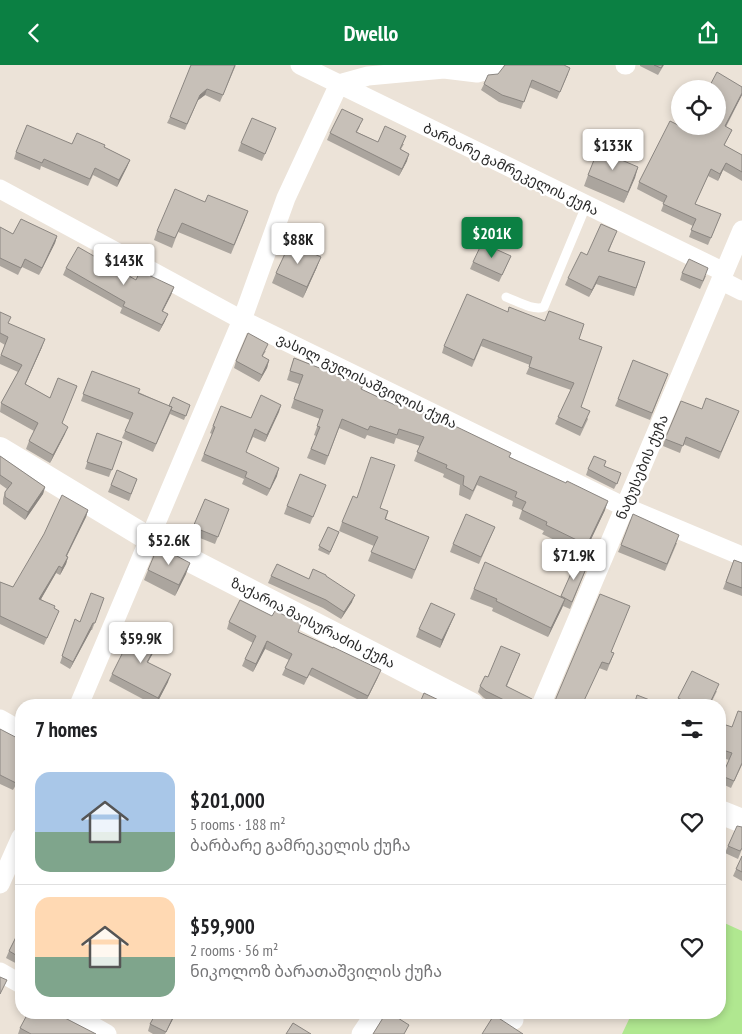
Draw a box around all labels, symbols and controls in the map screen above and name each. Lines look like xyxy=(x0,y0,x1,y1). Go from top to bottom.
icon: back xyxy=(20,19,48,47)
text: Dwello xyxy=(344,19,398,47)
icon: share xyxy=(694,19,722,47)
map controls xyxy=(671,80,726,135)
button: locate xyxy=(671,80,726,135)
street label: ბარბარე გამრეკელის ქუჩა xyxy=(420,119,602,219)
pin: $133K xyxy=(578,129,648,171)
text: $133K xyxy=(594,135,632,155)
pin: $201K xyxy=(457,217,527,259)
pin: $88K xyxy=(268,223,328,265)
text: $201K xyxy=(473,223,511,243)
text: $88K xyxy=(282,229,314,249)
pin: $143K xyxy=(89,243,159,286)
text: $143K xyxy=(105,250,143,270)
street label: ვასილ გულისაშვილის ქუჩა xyxy=(274,329,460,433)
street label: ნატუსების ქუჩა xyxy=(612,412,672,522)
pin: $52.6K xyxy=(128,523,210,566)
text: $52.6K xyxy=(148,530,190,550)
pin: $71.9K xyxy=(533,539,615,581)
text: $71.9K xyxy=(553,545,595,565)
street label: ზაქარია მაისურაძის ქუჩა xyxy=(228,574,398,672)
pin: $59.9K xyxy=(100,621,182,664)
text: $59.9K xyxy=(120,628,162,648)
icon: filters xyxy=(678,715,706,743)
text: 7 homes xyxy=(35,716,97,743)
text: $201,000 xyxy=(190,787,265,814)
icon: home xyxy=(75,792,135,852)
icon: heart xyxy=(678,808,706,836)
text: 5 rooms · 188 m² xyxy=(190,814,286,834)
text: ბარბარე გამრეკელის ქუჩა xyxy=(190,835,411,855)
text: $59,900 xyxy=(190,913,255,940)
icon: home xyxy=(75,917,135,977)
icon: heart xyxy=(678,933,706,961)
text: 2 rooms · 56 m² xyxy=(190,940,278,960)
text: ნიკოლოზ ბარათაშვილის ქუჩა xyxy=(190,961,442,981)

